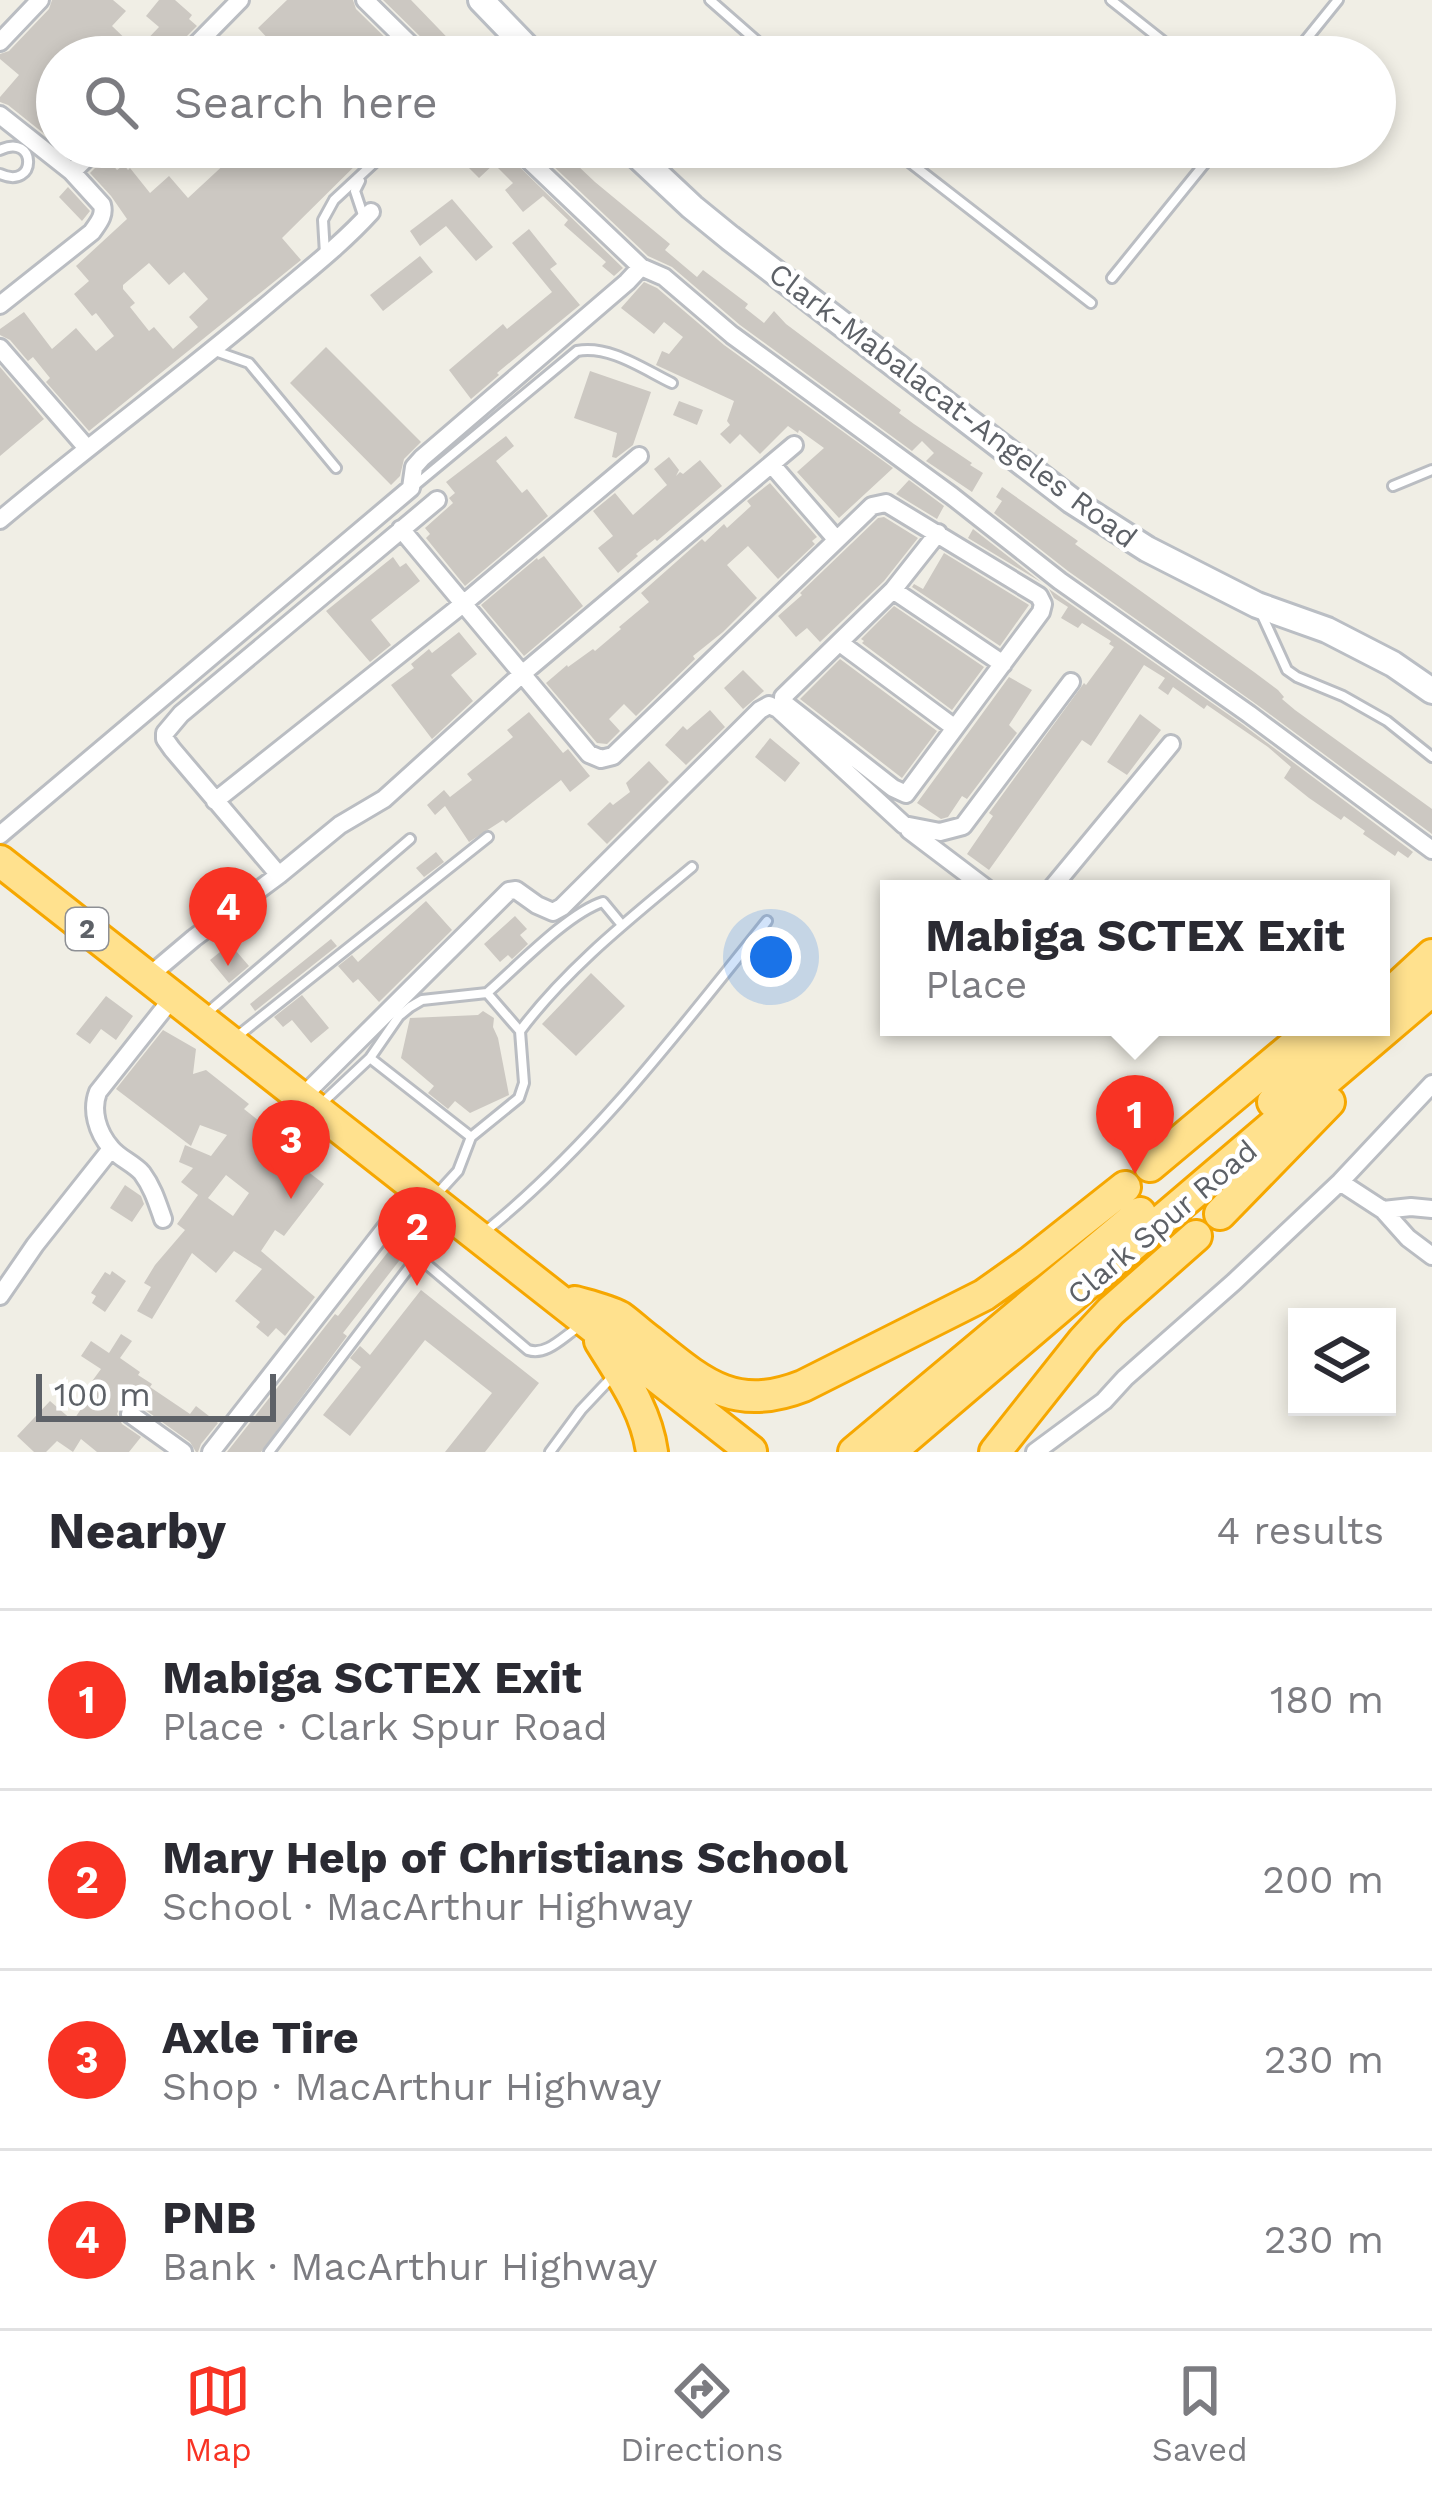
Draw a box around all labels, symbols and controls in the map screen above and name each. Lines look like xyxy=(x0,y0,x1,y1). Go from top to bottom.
search box xyxy=(36,36,1396,168)
icon: search xyxy=(78,69,144,135)
text: Search here xyxy=(174,76,438,129)
street label: Clark-Mabalacat-Angeles Road xyxy=(762,255,1144,555)
pin: 4 xyxy=(189,867,267,966)
popup xyxy=(880,880,1390,1036)
road number: 2 xyxy=(66,908,108,950)
text: Mabiga SCTEX Exit xyxy=(925,909,1345,962)
your location xyxy=(741,927,801,987)
text: Place xyxy=(925,962,1027,1007)
pin: 1 xyxy=(1096,1075,1174,1174)
pin: 3 xyxy=(252,1100,330,1199)
street label: Clark Spur Road xyxy=(1060,1132,1264,1312)
pin: 2 xyxy=(378,1187,456,1286)
map controls xyxy=(1288,1308,1396,1416)
button: layers xyxy=(1288,1308,1396,1416)
scale bar xyxy=(36,1368,276,1421)
text: 100 m xyxy=(54,1375,151,1414)
text: Nearby xyxy=(48,1501,226,1560)
text: 4 results xyxy=(1216,1508,1384,1553)
text: Mabiga SCTEX Exit xyxy=(162,1651,582,1704)
text: 1 xyxy=(79,1677,95,1722)
text: 180 m xyxy=(1270,1677,1384,1722)
text: Place · Clark Spur Road xyxy=(162,1704,608,1749)
text: Mary Help of Christians School xyxy=(162,1831,848,1884)
text: 2 xyxy=(75,1857,99,1902)
text: 200 m xyxy=(1262,1857,1384,1902)
text: School · MacArthur Highway xyxy=(162,1884,693,1929)
text: Axle Tire xyxy=(162,2011,359,2064)
text: 3 xyxy=(75,2037,99,2082)
text: 230 m xyxy=(1264,2037,1384,2082)
text: Shop · MacArthur Highway xyxy=(162,2064,662,2109)
text: PNB xyxy=(162,2191,256,2244)
text: 4 xyxy=(74,2217,100,2262)
text: 230 m xyxy=(1264,2217,1384,2262)
text: Bank · MacArthur Highway xyxy=(162,2244,658,2289)
tab: Map xyxy=(184,2358,252,2469)
tab: Directions xyxy=(620,2358,783,2469)
tab: Saved xyxy=(1152,2358,1248,2469)

